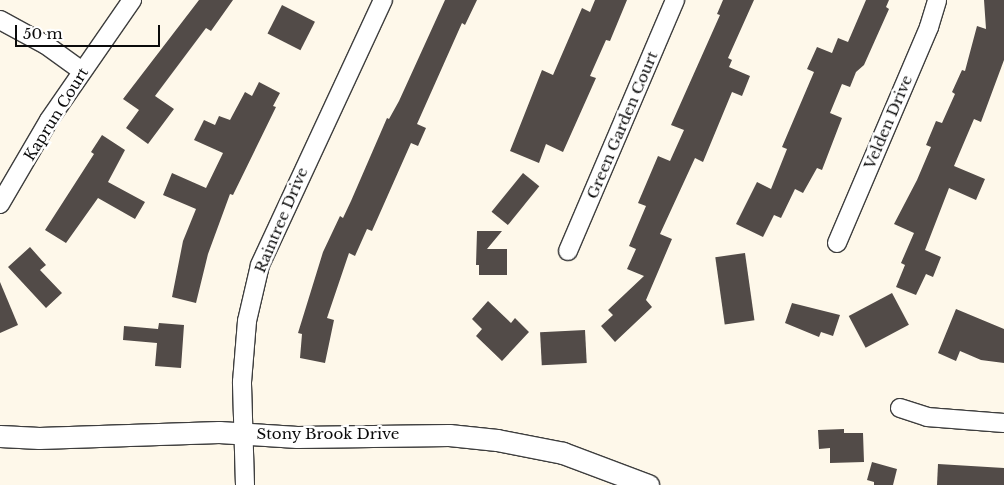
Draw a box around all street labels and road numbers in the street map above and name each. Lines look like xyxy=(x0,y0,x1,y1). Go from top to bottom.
street label: Green Garden Court xyxy=(583,49,661,201)
street label: Kaprun Court xyxy=(20,64,92,164)
street label: Velden Drive xyxy=(860,72,916,172)
street label: Raintree Drive xyxy=(251,165,311,275)
street label: Stony Brook Drive xyxy=(256,425,400,443)

